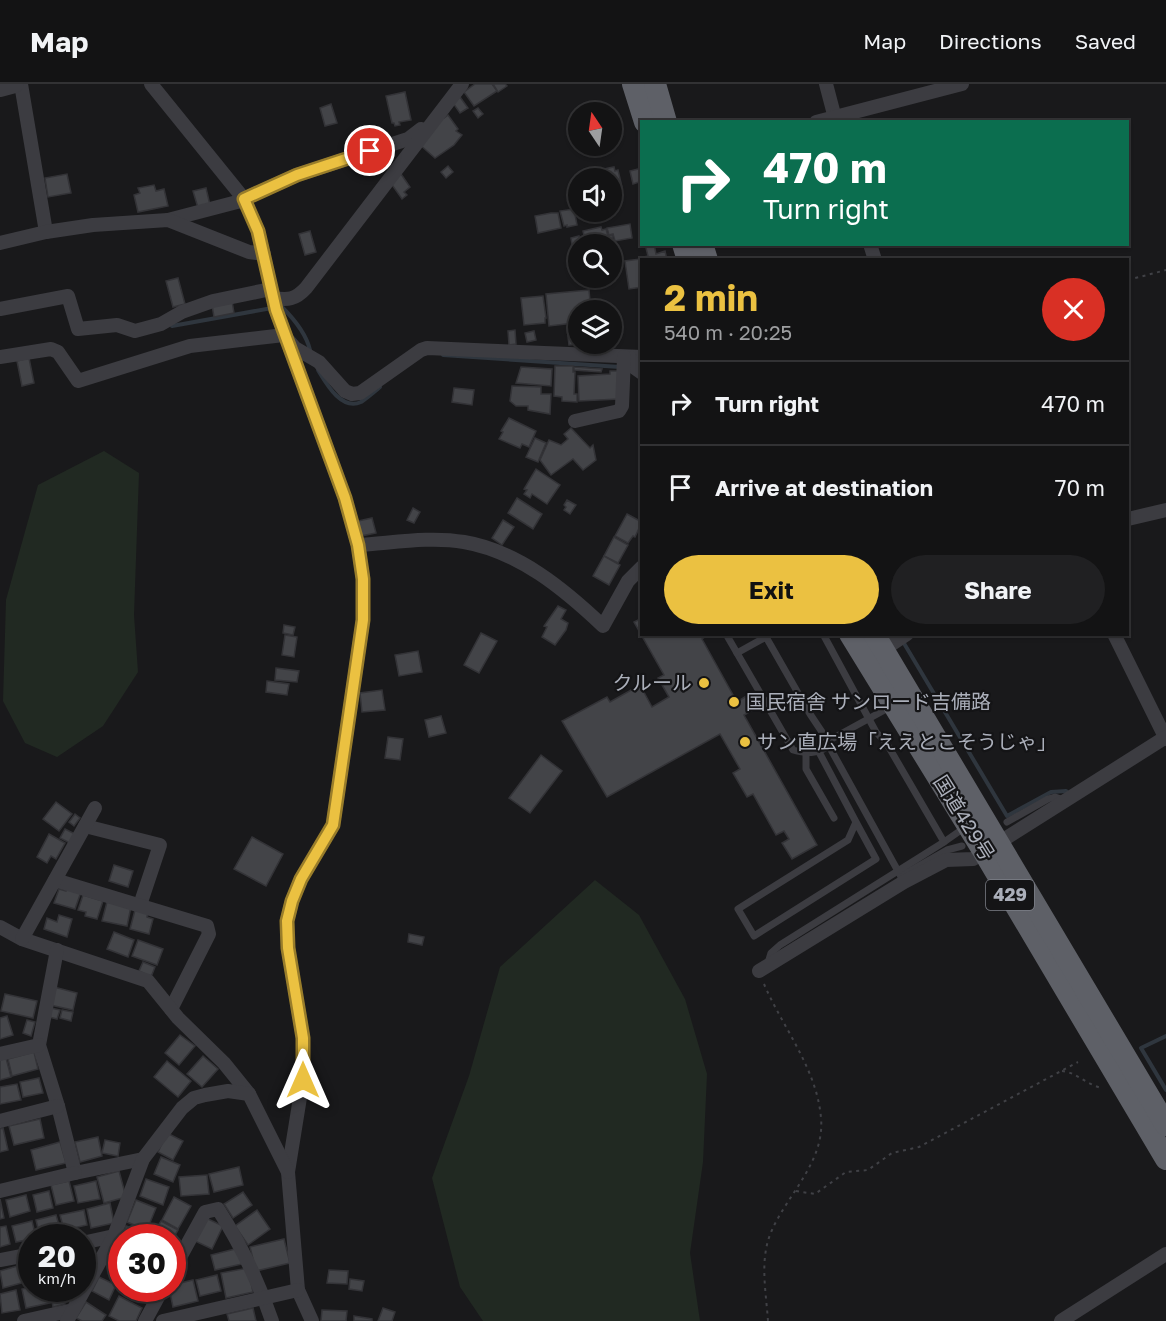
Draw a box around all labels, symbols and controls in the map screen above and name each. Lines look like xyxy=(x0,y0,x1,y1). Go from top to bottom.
text: Map xyxy=(30,25,88,58)
text: Map xyxy=(863,28,906,54)
text: Directions xyxy=(939,28,1042,54)
text: Saved xyxy=(1075,28,1136,54)
north arrow xyxy=(568,102,622,156)
map controls xyxy=(568,102,622,354)
pin xyxy=(344,125,395,176)
icon: arrive xyxy=(353,134,386,167)
text: 470 m xyxy=(763,142,887,192)
icon: right xyxy=(664,144,742,222)
button: sound xyxy=(568,168,622,222)
text: Turn right xyxy=(763,193,889,225)
button: search xyxy=(568,234,622,288)
text: 2 min xyxy=(664,276,758,319)
button: close xyxy=(1042,278,1105,341)
button: layers xyxy=(568,300,622,354)
text: 540 m · 20:25 xyxy=(664,320,792,344)
icon: right xyxy=(664,387,697,420)
text: Turn right xyxy=(715,390,819,417)
text: 470 m xyxy=(1041,390,1105,417)
icon: arrive xyxy=(664,471,697,504)
text: Arrive at destination xyxy=(715,474,933,501)
text: 70 m xyxy=(1055,474,1105,501)
button: Exit xyxy=(664,555,879,624)
button: Share xyxy=(891,555,1105,624)
place label: クルール xyxy=(613,670,692,694)
marker: クルール xyxy=(697,676,711,690)
place label: 国民宿舎 サンロード吉備路 xyxy=(746,689,991,713)
marker: 国民宿舎 サンロード吉備路 xyxy=(727,695,741,709)
place label: サン直広場「ええとこそうじゃ」 xyxy=(757,729,1057,753)
marker: サン直広場「ええとこそうじゃ」 xyxy=(738,735,752,749)
street label: 国道429号 xyxy=(929,770,1000,864)
road number: 429 xyxy=(986,880,1034,910)
position arrow xyxy=(271,1048,335,1112)
speed limit sign: 30 xyxy=(108,1224,186,1302)
text: 20 xyxy=(38,1238,76,1274)
text: km/h xyxy=(38,1269,76,1287)

